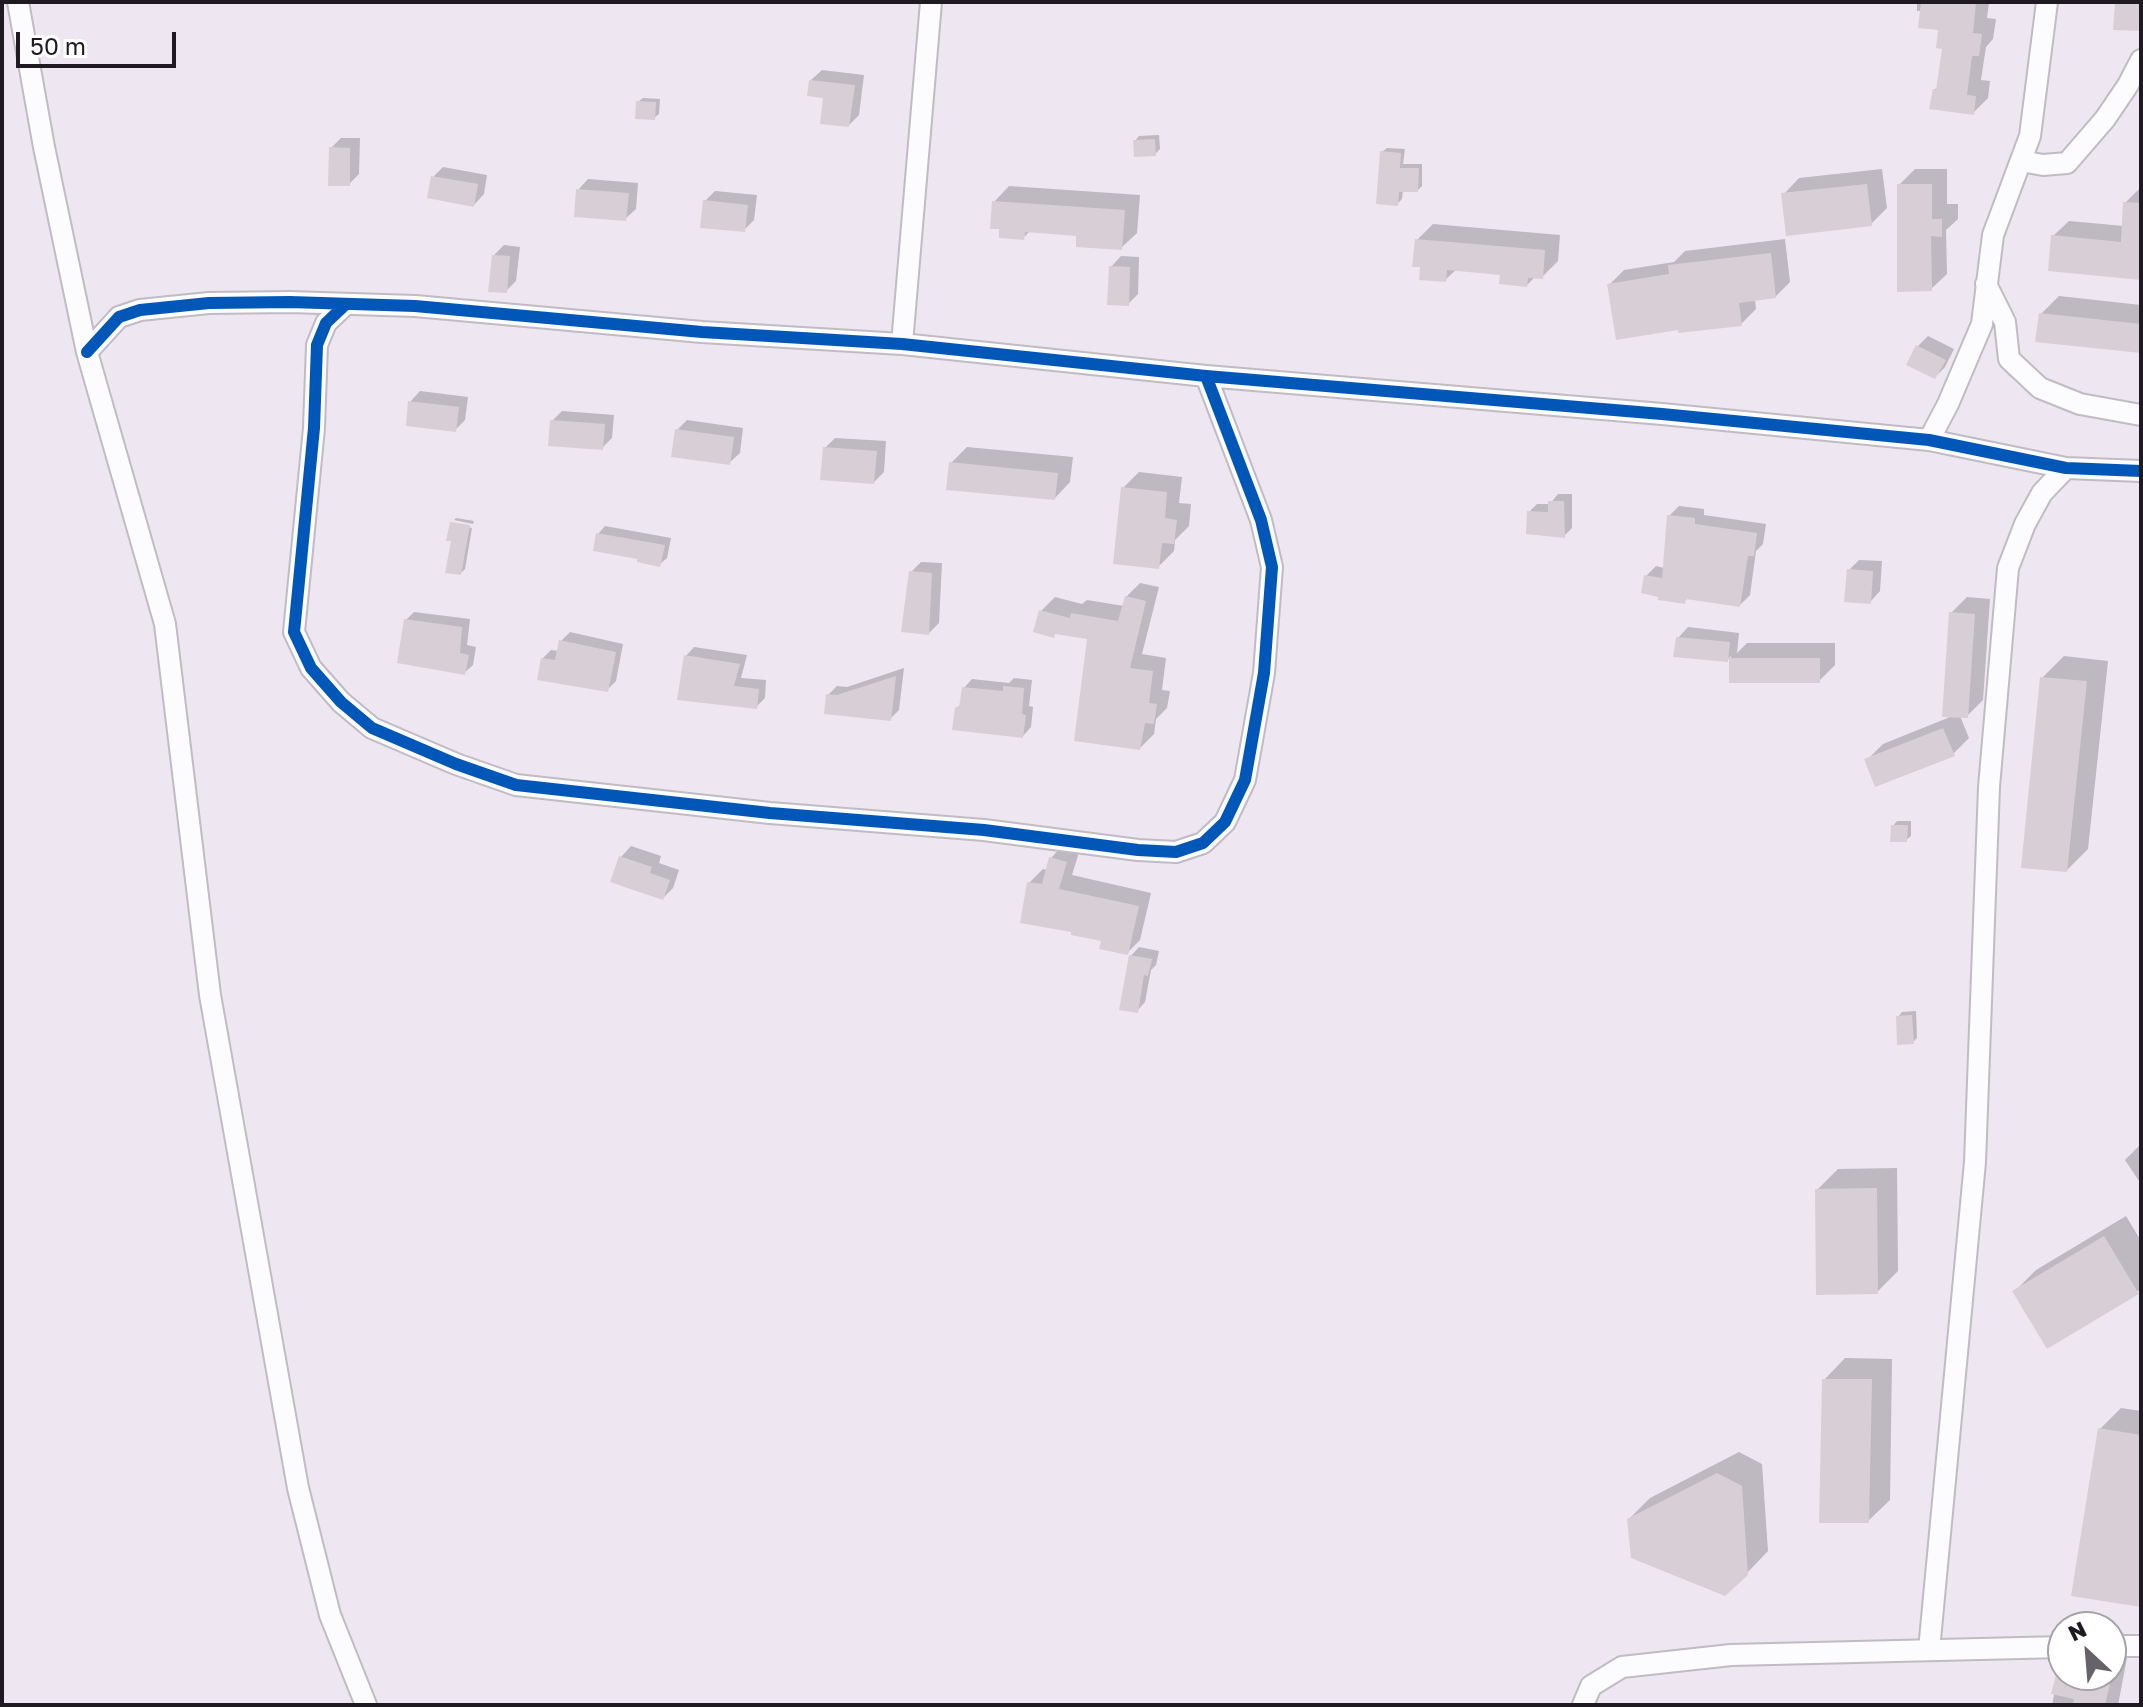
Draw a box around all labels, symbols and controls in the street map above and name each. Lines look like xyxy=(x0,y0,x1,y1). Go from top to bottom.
scale bar xyxy=(20,16,180,66)
text: 50 m xyxy=(30,31,86,60)
north arrow xyxy=(2047,1611,2127,1691)
text: N xyxy=(2064,1615,2091,1647)

